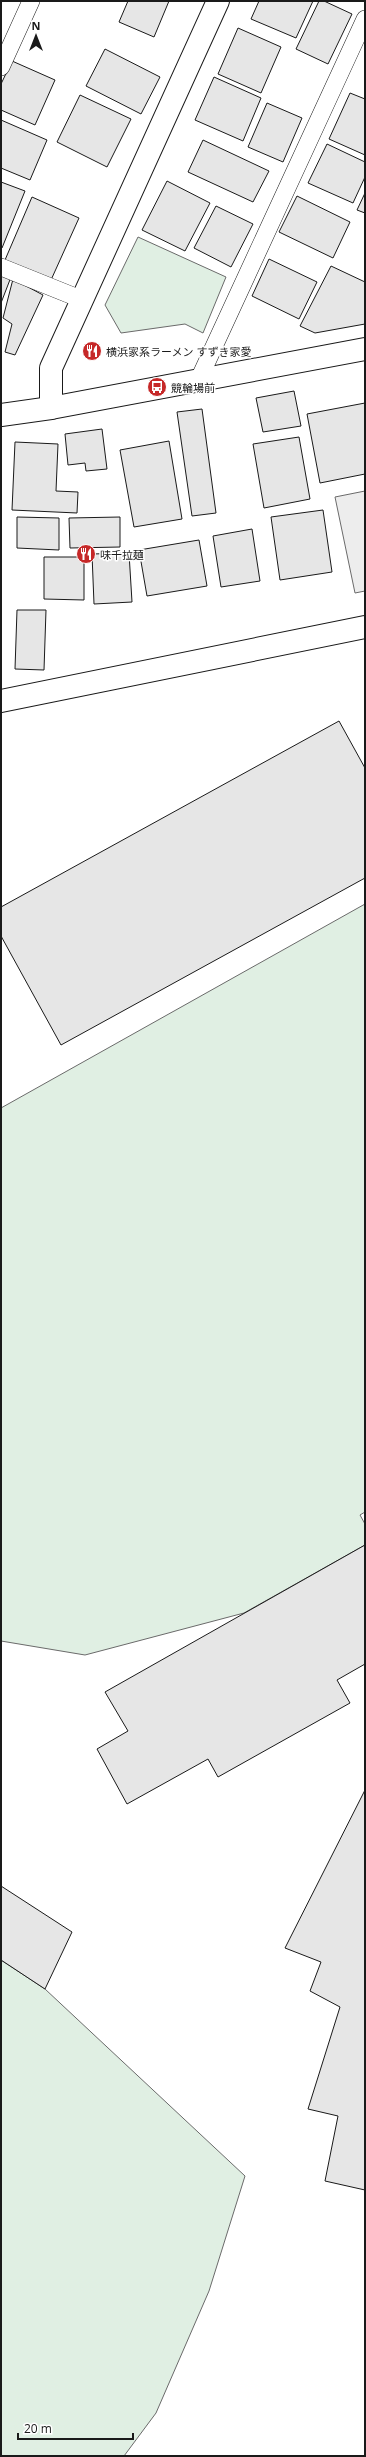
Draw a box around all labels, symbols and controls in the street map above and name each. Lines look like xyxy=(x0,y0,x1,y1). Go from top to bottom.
north arrow xyxy=(16,16,56,56)
text: N xyxy=(32,18,40,33)
restaurant icon: 横浜家系ラーメン すずき家愛 xyxy=(81,340,103,362)
place label: 横浜家系ラーメン すずき家愛 xyxy=(106,344,251,359)
bus stop icon: 競輪場前 xyxy=(146,376,168,398)
place label: 競輪場前 xyxy=(171,380,215,395)
restaurant icon: 味千拉麺 xyxy=(75,543,97,565)
place label: 味千拉麺 xyxy=(100,547,144,562)
scale bar xyxy=(18,2415,133,2441)
text: 20 m xyxy=(24,2420,52,2437)

